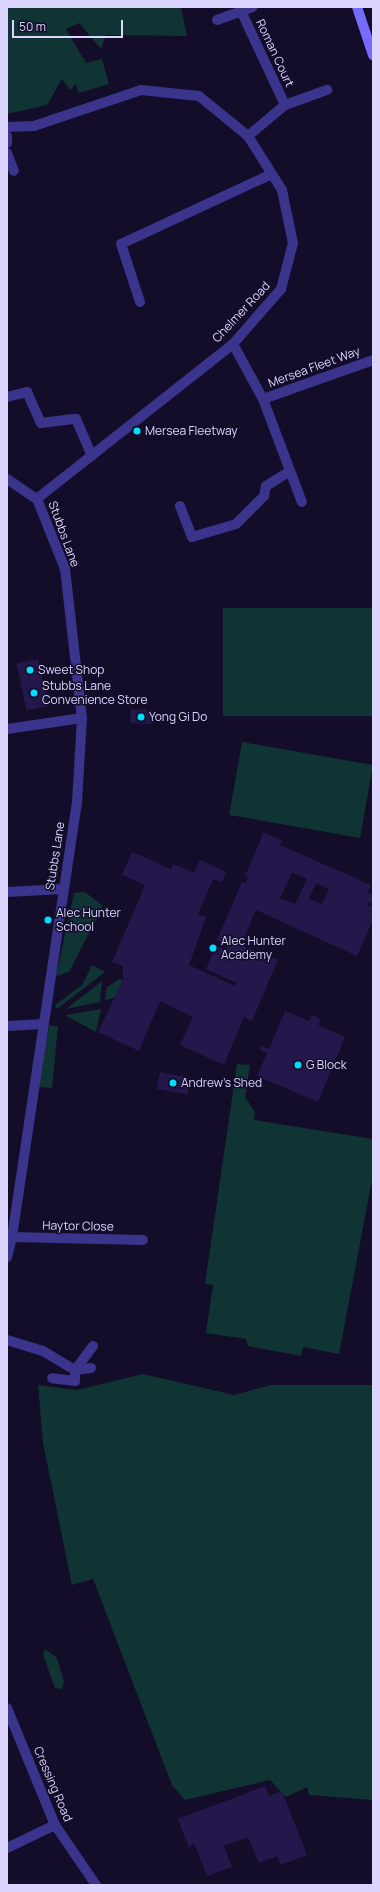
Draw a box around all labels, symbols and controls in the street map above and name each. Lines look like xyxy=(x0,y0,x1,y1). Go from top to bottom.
scale bar xyxy=(14,12,125,38)
street label: Roman Court xyxy=(253,17,297,89)
text: 50 m xyxy=(19,18,46,35)
street label: Chelmer Road xyxy=(209,279,273,345)
street label: Mersea Fleet Way xyxy=(266,344,362,390)
place label: Mersea Fleetway xyxy=(145,424,238,438)
marker: Mersea Fleetway xyxy=(132,426,142,436)
street label: Stubbs Lane xyxy=(45,499,83,569)
place label: Sweet Shop xyxy=(38,663,104,677)
marker: Sweet Shop xyxy=(25,665,35,675)
place label: Stubbs Lane Convenience Store xyxy=(42,679,148,707)
marker: Stubbs Lane Convenience Store xyxy=(29,688,39,698)
place label: Yong Gi Do xyxy=(149,710,207,724)
marker: Yong Gi Do xyxy=(136,712,146,722)
street label: Stubbs Lane xyxy=(42,821,68,891)
place label: Alec Hunter School xyxy=(56,906,121,934)
marker: Alec Hunter School xyxy=(43,915,53,925)
place label: Alec Hunter Academy xyxy=(221,934,286,962)
marker: Alec Hunter Academy xyxy=(208,943,218,953)
place label: G Block xyxy=(306,1058,347,1072)
marker: G Block xyxy=(293,1060,303,1070)
place label: Andrew's Shed xyxy=(181,1076,262,1090)
marker: Andrew's Shed xyxy=(168,1078,178,1088)
street label: Haytor Close xyxy=(42,1218,114,1234)
street label: Cressing Road xyxy=(31,1744,75,1824)

